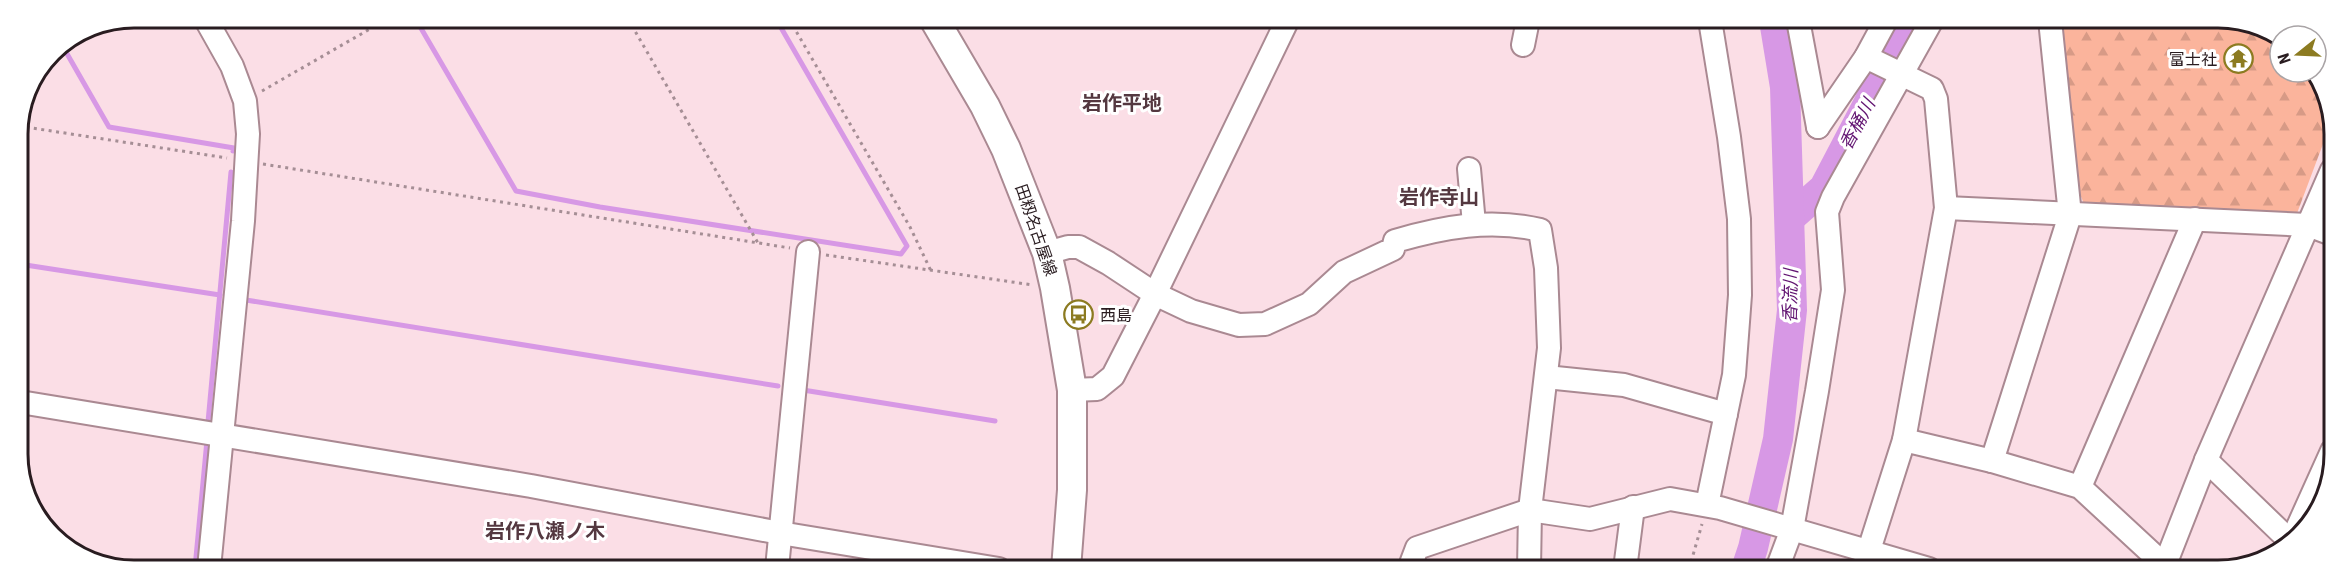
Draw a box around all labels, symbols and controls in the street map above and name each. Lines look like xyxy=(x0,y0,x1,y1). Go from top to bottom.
north arrow xyxy=(2268,24,2328,84)
temple icon: 富士社 xyxy=(2222,43,2254,75)
place label: 富士社 xyxy=(2169,50,2217,69)
text: N xyxy=(2274,51,2295,66)
district label: 岩作平地 xyxy=(1082,91,1162,115)
water label: 香桶川 xyxy=(1835,93,1880,153)
street label: 田籾名古屋線 xyxy=(1011,182,1061,278)
district label: 岩作寺山 xyxy=(1399,185,1479,209)
water label: 香流川 xyxy=(1779,267,1801,323)
bus stop icon: 西島 xyxy=(1063,299,1095,331)
place label: 西島 xyxy=(1100,306,1132,325)
district label: 岩作八瀬ノ木 xyxy=(485,519,605,543)

